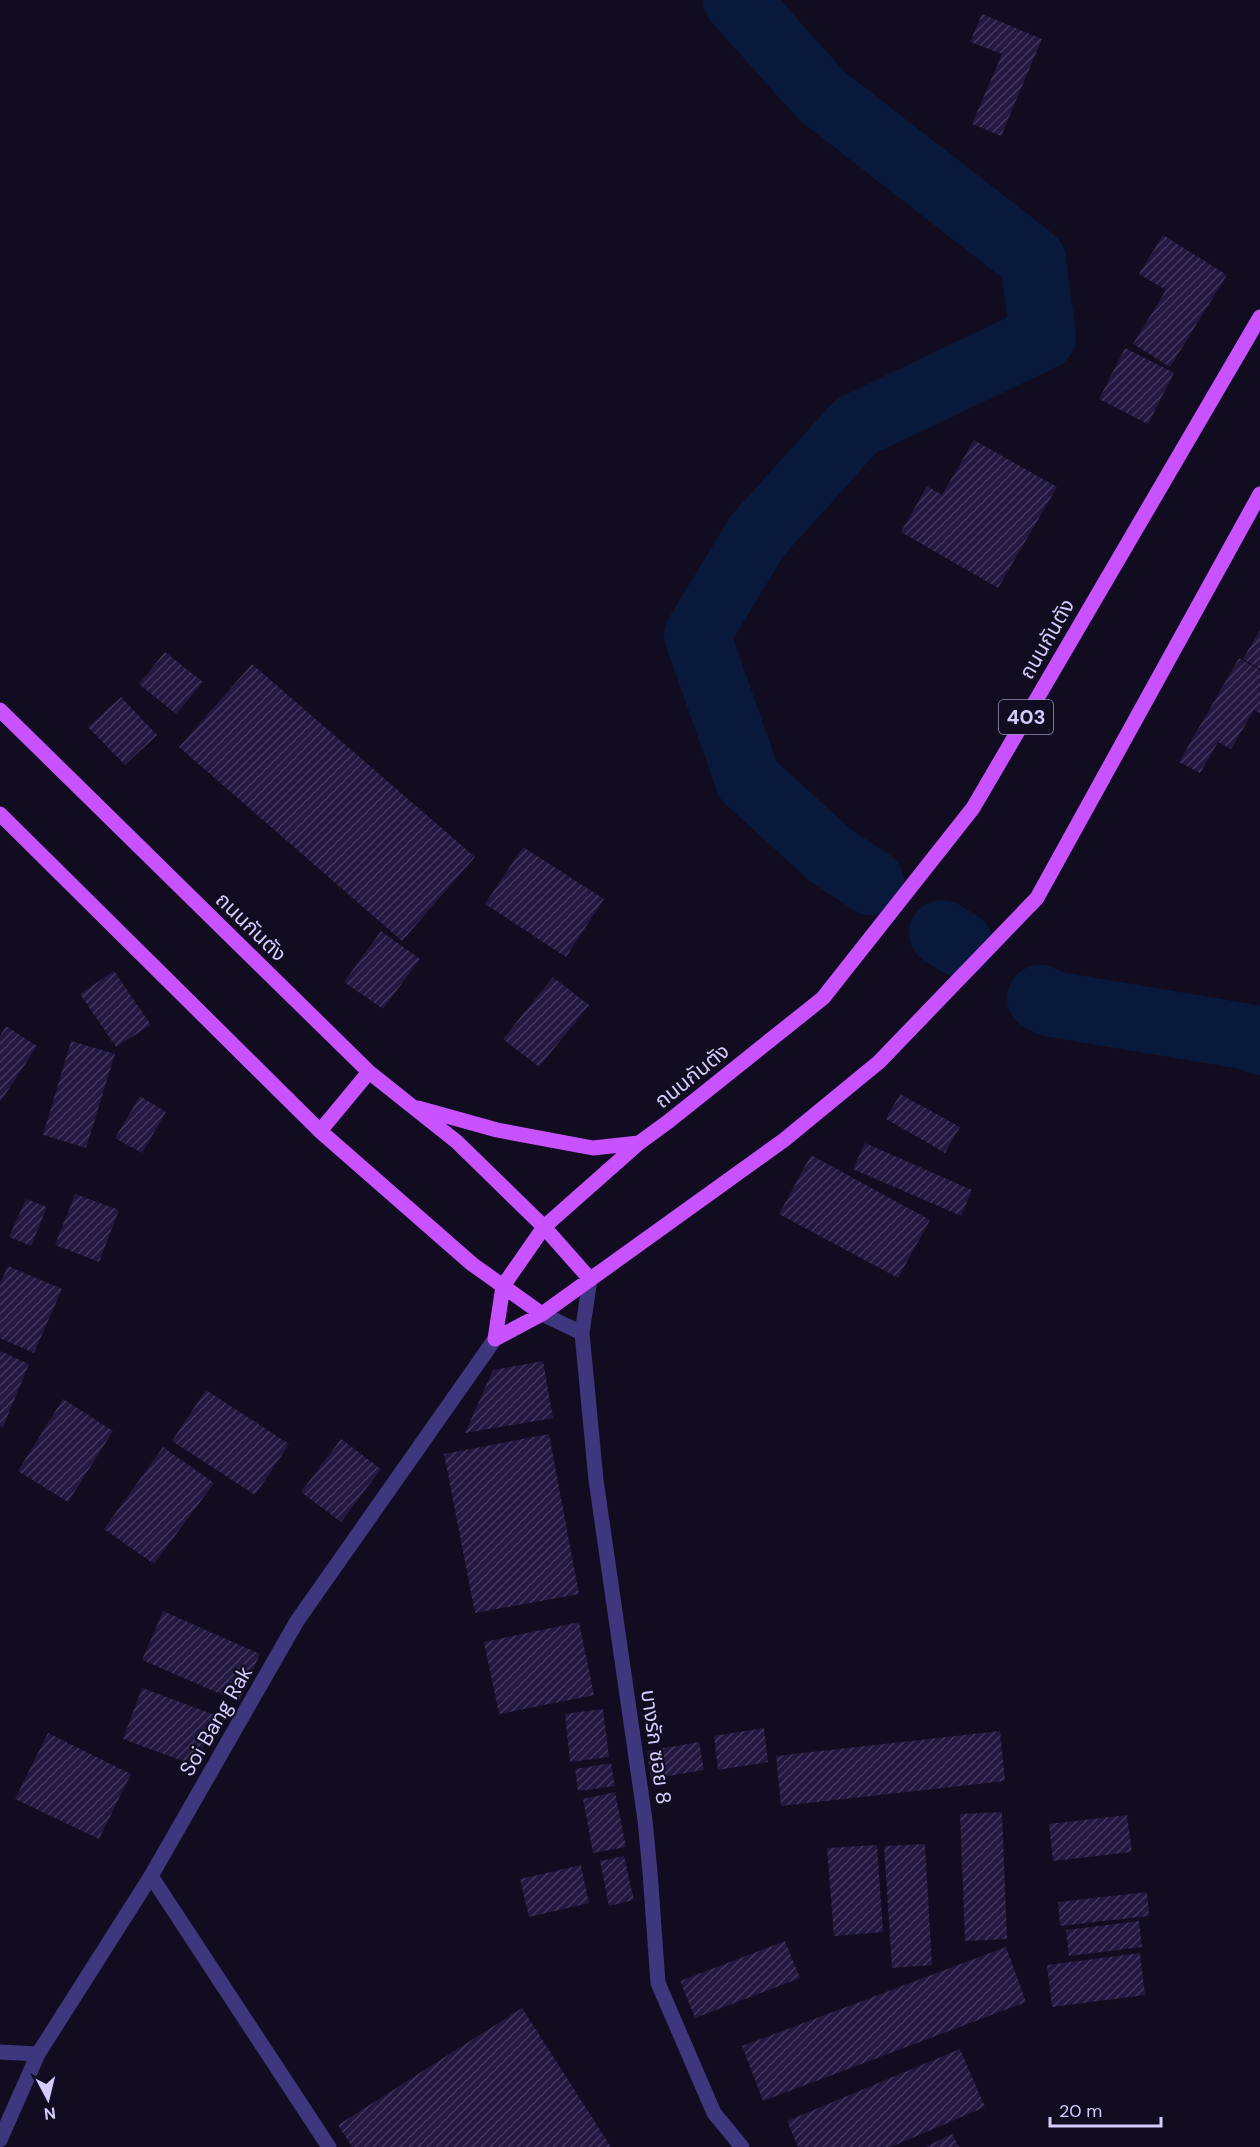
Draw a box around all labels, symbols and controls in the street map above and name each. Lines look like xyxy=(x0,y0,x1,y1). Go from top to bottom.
street label: ถนนกันตัง xyxy=(1013,594,1081,684)
road number: 403 xyxy=(999,700,1053,734)
street label: ถนนกันตัง xyxy=(209,886,293,968)
street label: ถนนกันตัง xyxy=(649,1037,735,1115)
street label: Soi Bang Rak xyxy=(173,1660,259,1781)
street label: บางรัก ซอย 8 xyxy=(634,1688,678,1806)
north arrow xyxy=(18,2069,78,2129)
scale bar xyxy=(1050,2090,1161,2128)
text: 20 m xyxy=(1059,2099,1102,2123)
text: N xyxy=(43,2102,57,2125)

